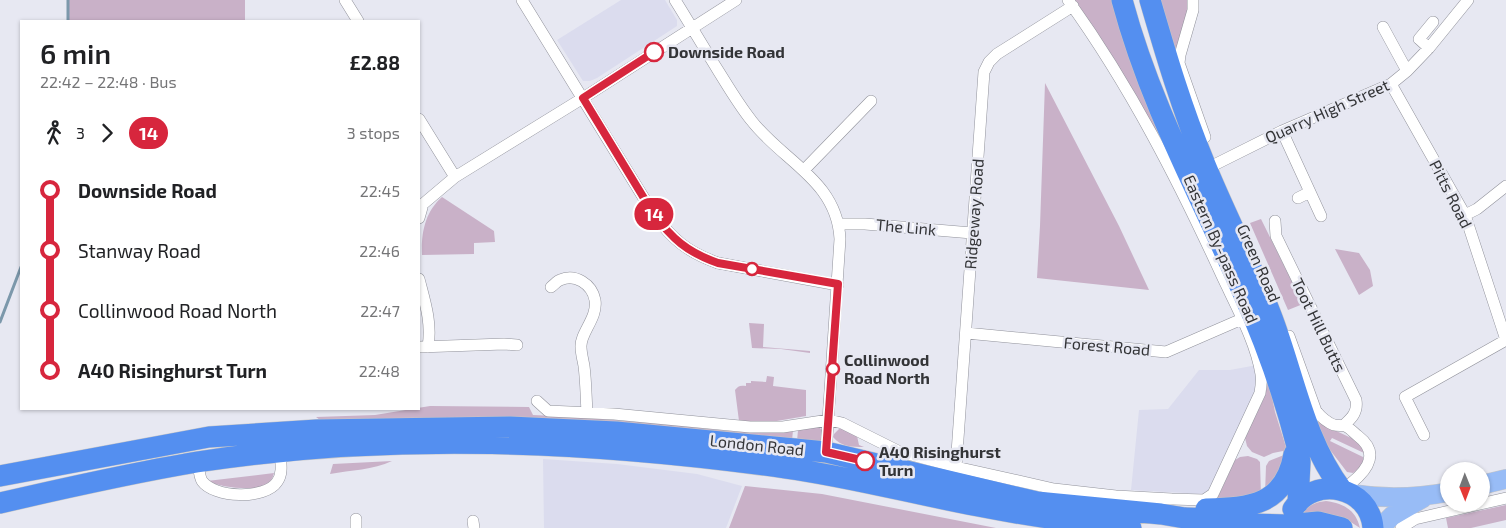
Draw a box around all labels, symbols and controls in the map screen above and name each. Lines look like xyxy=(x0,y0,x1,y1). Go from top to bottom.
text: 6 min xyxy=(40,36,111,70)
marker: Downside Road xyxy=(644,42,664,62)
place label: Downside Road xyxy=(668,42,785,61)
text: £2.88 xyxy=(350,51,400,74)
text: 22:42 – 22:48 · Bus xyxy=(40,72,177,91)
street label: Quarry High Street xyxy=(1262,75,1392,147)
icon: walk xyxy=(40,119,68,147)
icon: forward xyxy=(93,119,121,147)
text: 14 xyxy=(139,122,158,144)
text: 3 xyxy=(76,123,85,142)
text: 3 stops xyxy=(347,123,400,142)
street label: Pitts Road xyxy=(1426,156,1477,231)
street label: Ridgeway Road xyxy=(960,158,987,270)
street label: Eastern By-pass Road xyxy=(1180,172,1263,326)
text: Downside Road xyxy=(78,179,217,202)
text: 22:45 xyxy=(360,181,400,200)
line badge: 14 xyxy=(632,198,676,230)
text: 14 xyxy=(644,203,664,225)
street label: The Link xyxy=(875,214,937,239)
street label: Green Road xyxy=(1234,221,1285,305)
text: Stanway Road xyxy=(78,239,201,262)
text: 22:46 xyxy=(359,241,400,260)
unlabelled marker xyxy=(745,262,759,276)
street label: Toot Hill Butts xyxy=(1289,275,1350,375)
text: Collinwood Road North xyxy=(78,299,277,322)
text: 22:47 xyxy=(360,301,400,320)
street label: Forest Road xyxy=(1063,332,1151,359)
place label: Collinwood Road North xyxy=(844,350,930,387)
text: A40 Risinghurst Turn xyxy=(78,359,267,382)
text: 22:48 xyxy=(359,361,400,380)
marker: Collinwood Road North xyxy=(826,362,840,376)
street label: London Road xyxy=(709,430,805,459)
place label: A40 Risinghurst Turn xyxy=(879,442,1001,479)
marker: A40 Risinghurst Turn xyxy=(855,451,875,471)
north arrow xyxy=(1440,462,1490,512)
map controls xyxy=(1440,462,1490,512)

